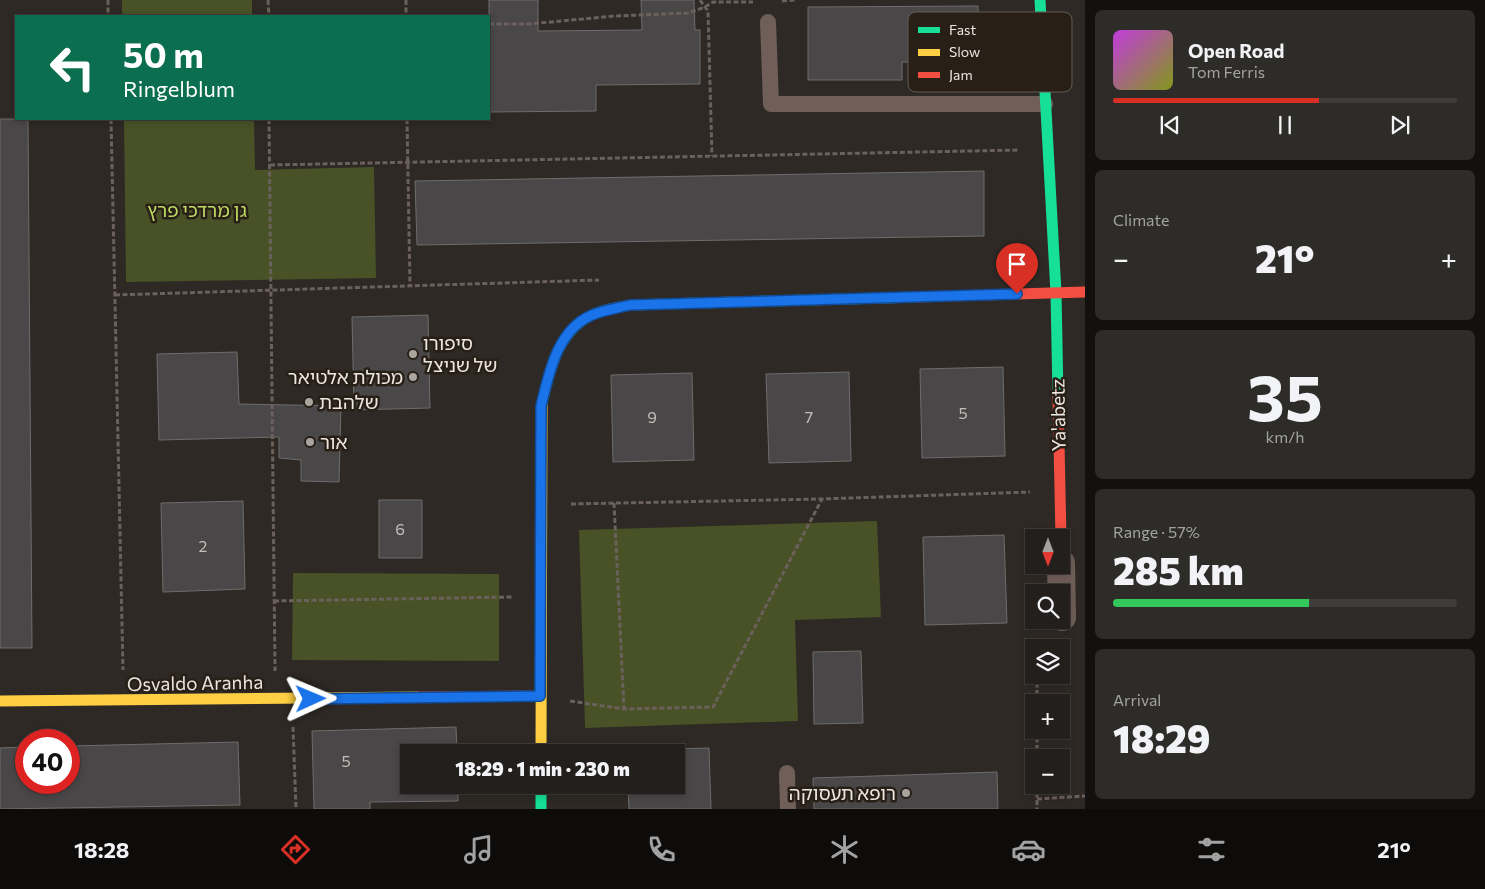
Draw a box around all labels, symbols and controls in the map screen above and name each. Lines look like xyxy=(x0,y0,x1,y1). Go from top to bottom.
legend xyxy=(908,12,1072,92)
text: Fast xyxy=(949,21,976,38)
text: 50 m xyxy=(123,32,204,75)
icon: left xyxy=(40,35,105,100)
text: Open Road xyxy=(1188,39,1284,62)
text: Slow xyxy=(949,43,980,60)
text: Tom Ferris xyxy=(1188,62,1265,81)
text: Jam xyxy=(949,66,973,83)
text: Ringelblum xyxy=(123,75,235,102)
icon: previous xyxy=(1156,111,1184,139)
icon: pause xyxy=(1271,111,1299,139)
icon: next xyxy=(1386,111,1414,139)
park label: גן מרדכי פרץ xyxy=(147,198,247,221)
text: Climate xyxy=(1113,210,1169,229)
text: 21° xyxy=(1255,234,1315,281)
text: − xyxy=(1113,241,1129,275)
text: + xyxy=(1441,241,1457,275)
pin xyxy=(996,243,1038,294)
icon: arrive xyxy=(1003,250,1031,278)
place label: סיפורו של שניצל xyxy=(423,331,497,376)
marker: סיפורו של שניצל xyxy=(407,348,419,360)
text: 35 xyxy=(1247,355,1323,434)
place label: מכולת אלטיאר xyxy=(288,365,403,388)
marker: מכולת אלטיאר xyxy=(407,371,419,383)
street label: Ya'abetz xyxy=(1045,379,1070,451)
place label: שלהבת xyxy=(319,390,379,413)
marker: שלהבת xyxy=(303,396,315,408)
house number: 5 xyxy=(958,403,968,422)
house number: 9 xyxy=(647,407,657,426)
house number: 7 xyxy=(805,407,813,426)
text: km/h xyxy=(1266,427,1304,446)
place label: אור xyxy=(320,430,347,453)
marker: אור xyxy=(304,436,316,448)
house number: 6 xyxy=(395,519,405,538)
text: Range · 57% xyxy=(1113,522,1200,541)
north arrow xyxy=(1025,529,1070,574)
map controls xyxy=(1025,529,1070,794)
house number: 2 xyxy=(199,536,208,555)
text: 285 km xyxy=(1113,546,1244,593)
button: search xyxy=(1025,584,1070,629)
button: layers xyxy=(1025,639,1070,684)
street label: Osvaldo Aranha xyxy=(127,670,263,695)
position arrow xyxy=(284,672,336,724)
text: Arrival xyxy=(1113,690,1161,709)
button: + xyxy=(1025,694,1070,739)
text: 18:29 xyxy=(1113,714,1210,761)
speed limit sign: 40 xyxy=(15,729,80,794)
button: − xyxy=(1025,749,1070,794)
house number: 5 xyxy=(341,751,351,770)
text: 18:29 · 1 min · 230 m xyxy=(455,757,630,780)
place label: רופא תעסוקה xyxy=(789,781,896,804)
marker: רופא תעסוקה xyxy=(900,787,912,799)
icon: directions xyxy=(278,832,313,867)
icon: music xyxy=(461,832,496,867)
icon: phone xyxy=(644,832,679,867)
icon: climate xyxy=(827,832,862,867)
icon: car xyxy=(1011,832,1046,867)
icon: filters xyxy=(1194,832,1229,867)
text: 18:28 xyxy=(74,836,129,863)
text: 21° xyxy=(1377,836,1411,863)

